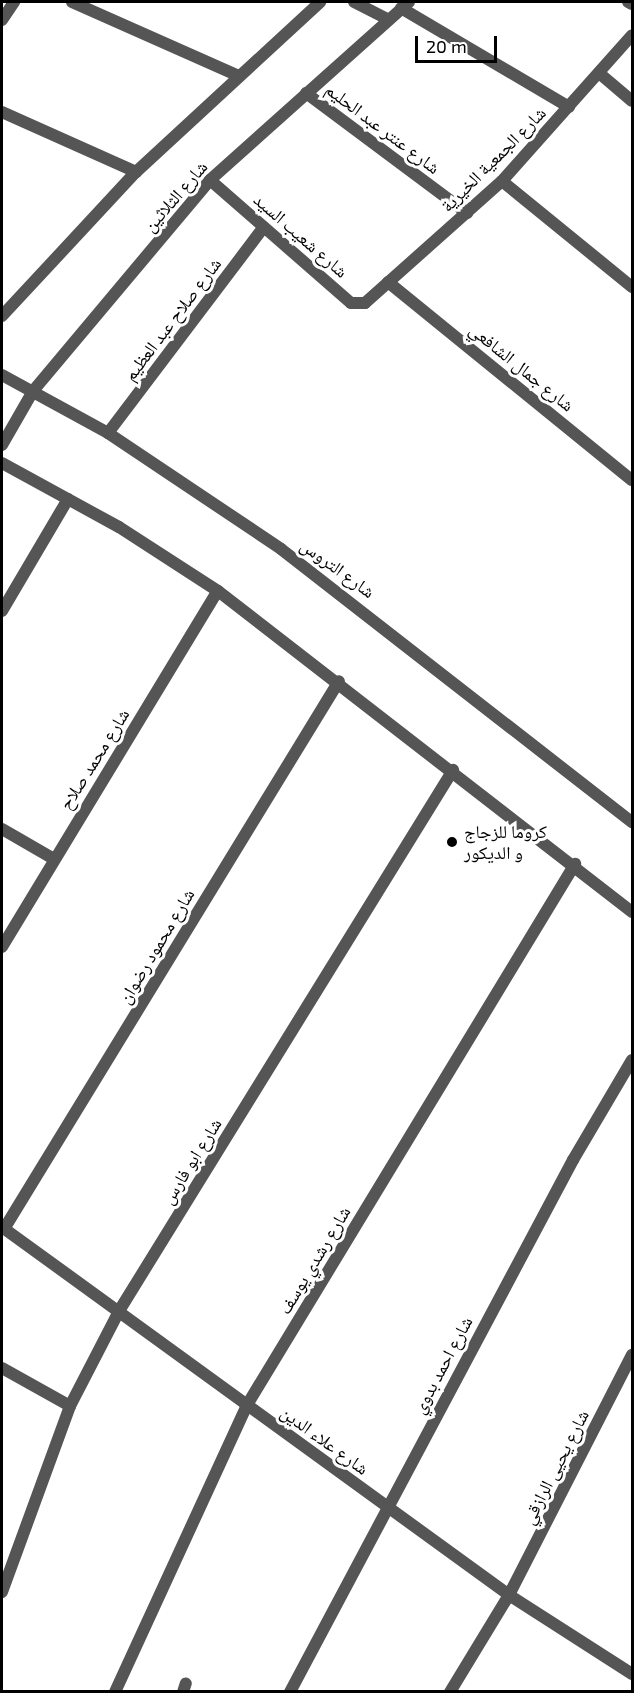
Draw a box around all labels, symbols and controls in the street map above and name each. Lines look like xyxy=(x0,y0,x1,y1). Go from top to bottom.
scale bar xyxy=(418,24,500,62)
text: 20 m xyxy=(426,35,467,57)
street label: شارع عنتر عبد الحليم xyxy=(322,78,444,178)
street label: شارع الجمعية الخيرية xyxy=(436,102,550,216)
street label: شارع الثلاثين xyxy=(138,156,212,236)
street label: شارع شعيب السيد xyxy=(249,188,353,282)
street label: شارع صلاح عبد العظيم xyxy=(119,253,225,385)
street label: شارع جمال الشافعي xyxy=(465,318,579,416)
street label: شارع التروس xyxy=(297,534,379,602)
street label: شارع محمد صلاح xyxy=(54,705,134,813)
place label: كروما للزجاج و الديكور xyxy=(464,821,547,864)
marker: كروما للزجاج و الديكور xyxy=(445,835,459,849)
street label: شارع محمود رضوان xyxy=(113,885,199,1007)
street label: شارع ابو فارس xyxy=(156,1114,226,1208)
street label: شارع رشدي يوسف xyxy=(273,1202,355,1318)
street label: شارع احمد بدوي xyxy=(407,1313,477,1417)
street label: شارع علاء الدين xyxy=(277,1401,373,1479)
street label: شارع يحيى الرازقي xyxy=(517,1406,593,1528)

